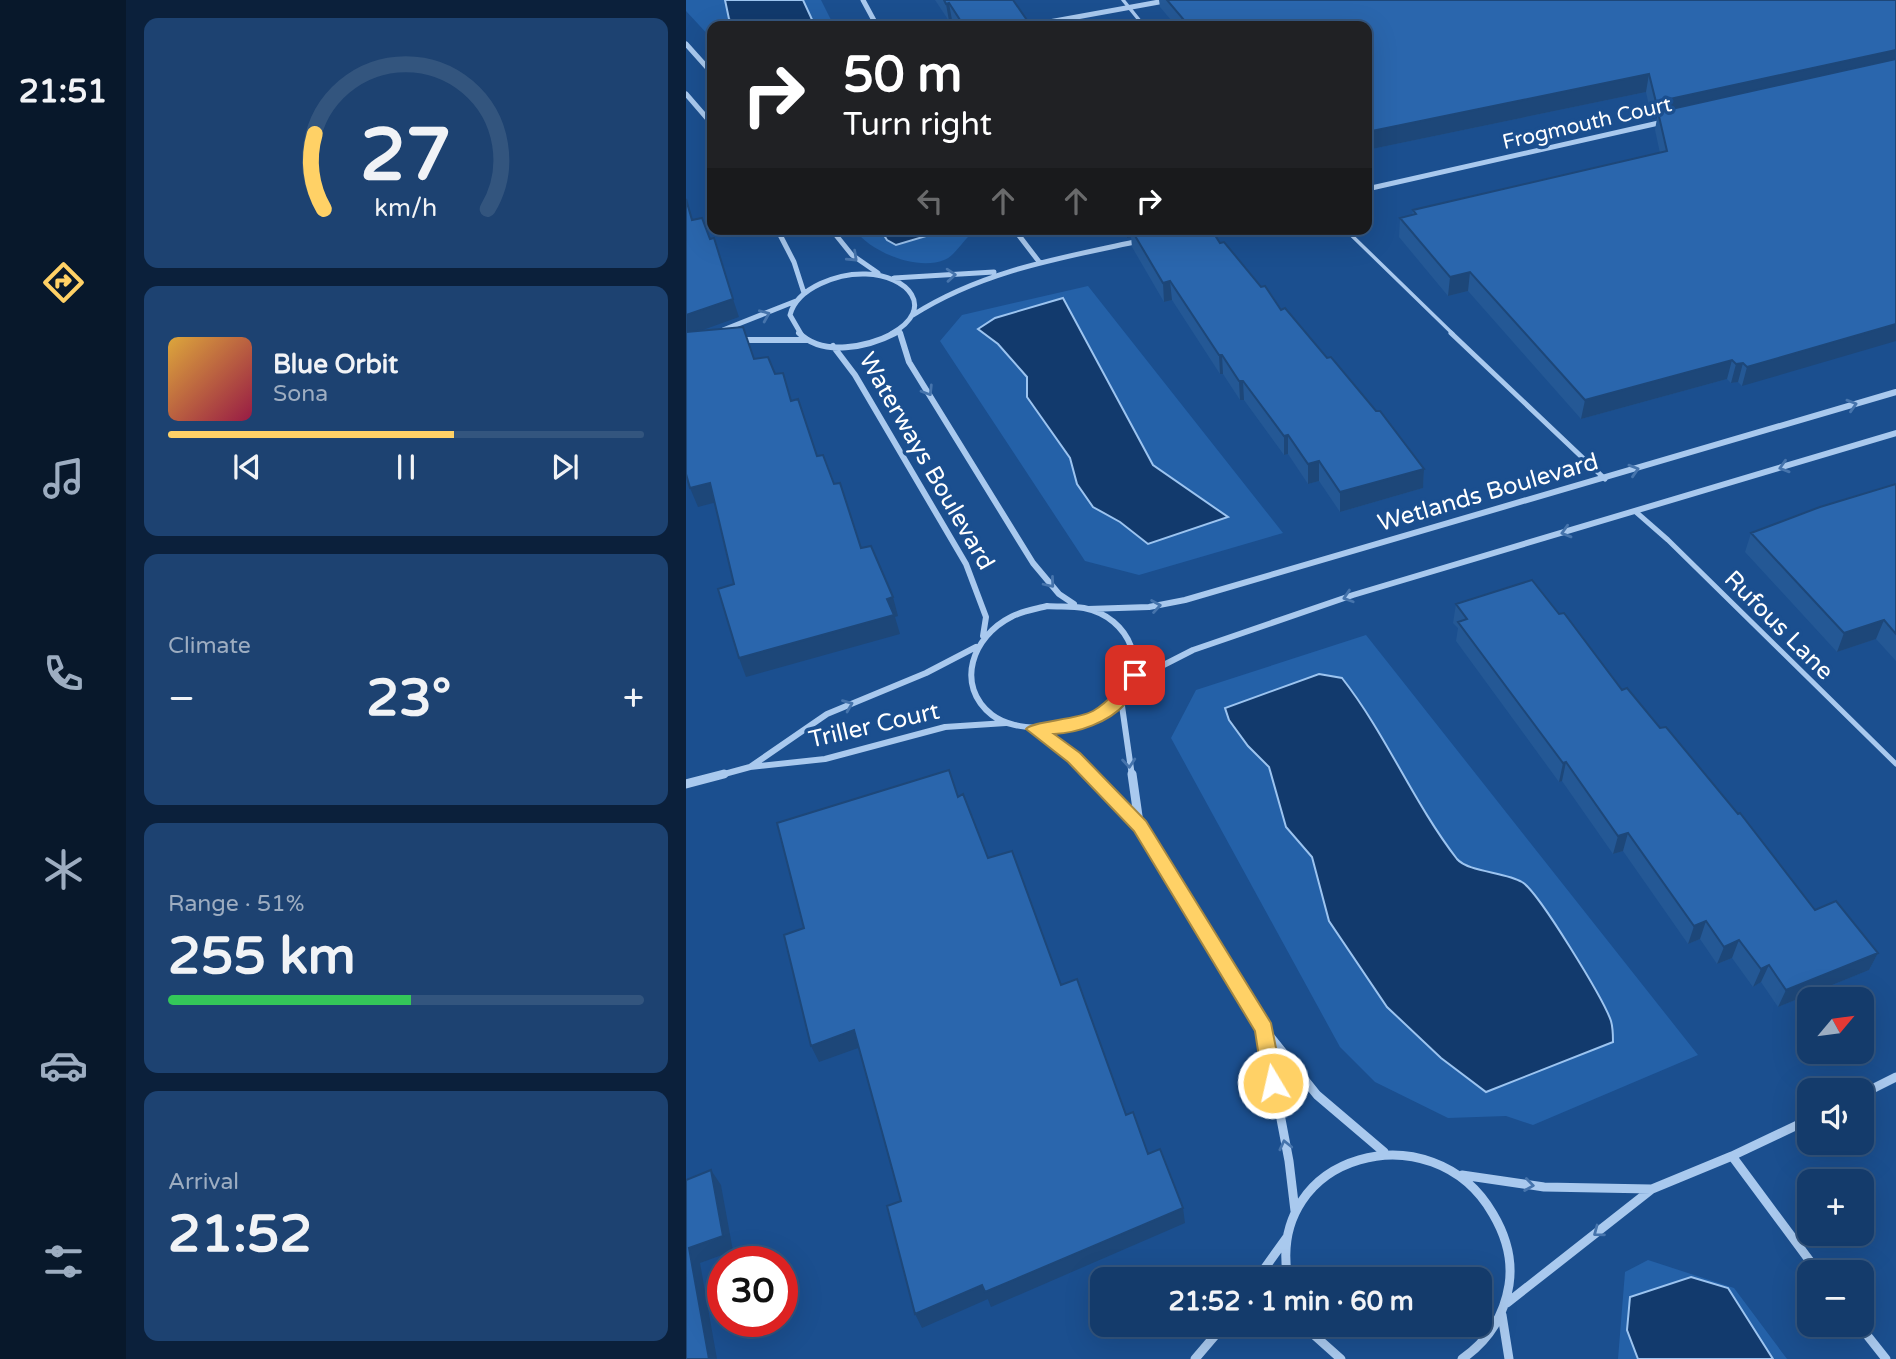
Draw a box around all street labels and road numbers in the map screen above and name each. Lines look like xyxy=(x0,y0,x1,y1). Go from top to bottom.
street label: Frogmouth Court xyxy=(1500,92,1674,155)
street label: Waterways Boulevard xyxy=(852,347,1001,575)
street label: Wetlands Boulevard xyxy=(1374,447,1602,538)
street label: Rufous Lane xyxy=(1718,565,1839,686)
street label: Triller Court xyxy=(806,696,942,755)

